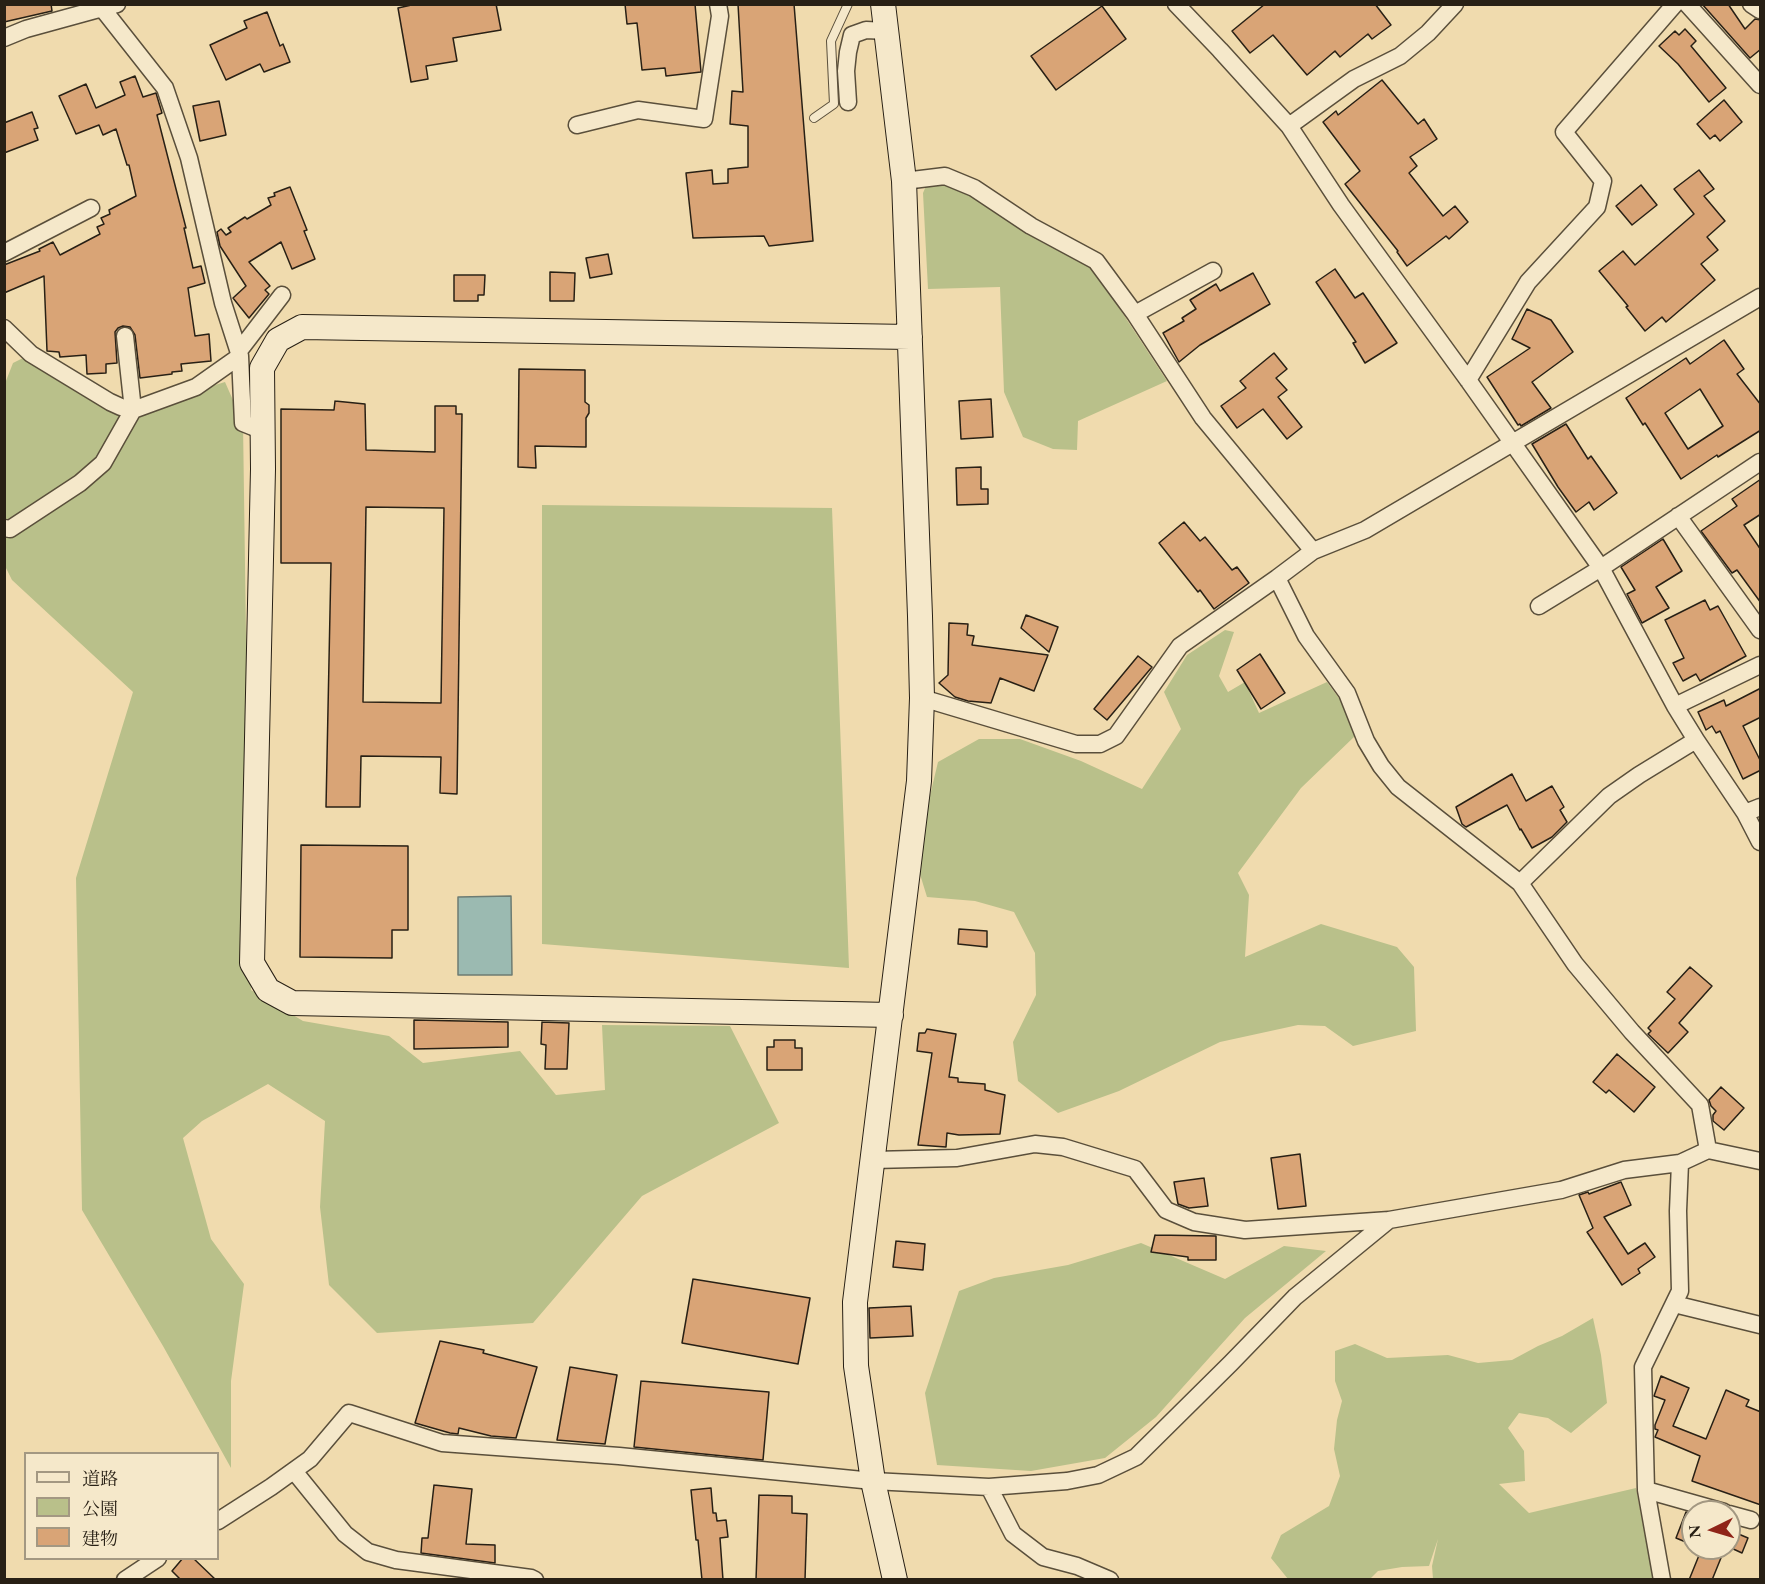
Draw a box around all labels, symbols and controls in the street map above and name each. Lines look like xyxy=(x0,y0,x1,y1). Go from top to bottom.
legend xyxy=(24,1452,219,1560)
text: 道路 xyxy=(82,1467,118,1490)
text: 公園 xyxy=(82,1497,118,1520)
north arrow xyxy=(1681,1500,1741,1560)
text: N xyxy=(1684,1524,1706,1539)
text: 建物 xyxy=(82,1527,118,1550)

